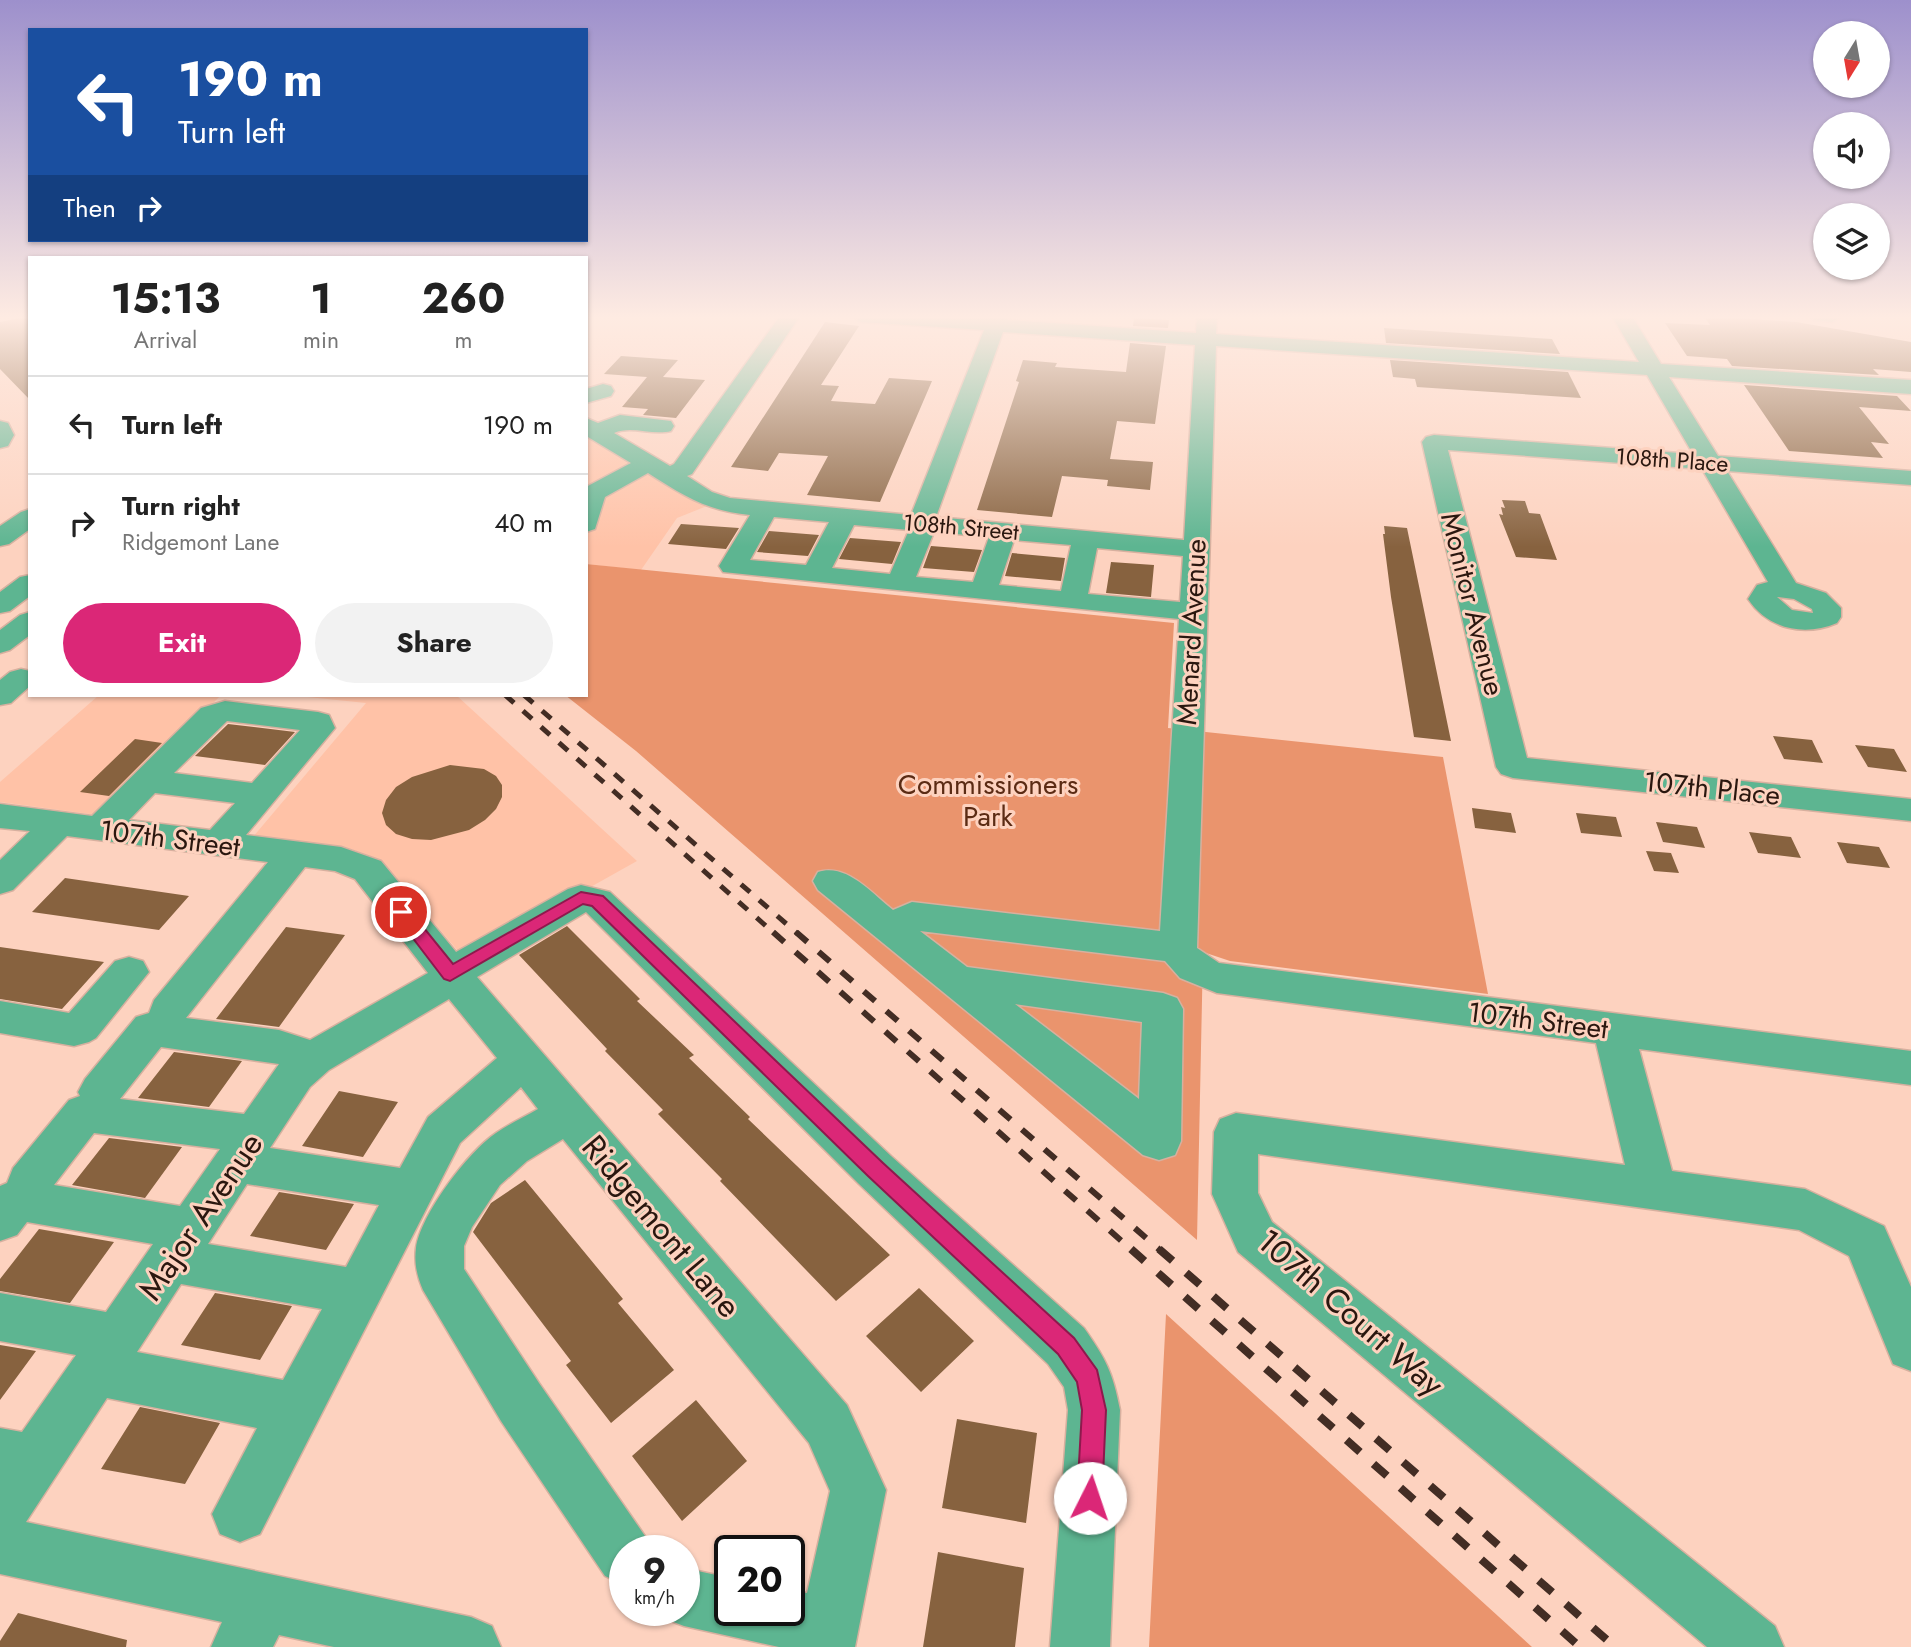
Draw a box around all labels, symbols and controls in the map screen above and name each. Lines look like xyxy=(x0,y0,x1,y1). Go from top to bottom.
north arrow xyxy=(1813,21,1890,98)
map controls xyxy=(1813,21,1890,280)
text: 190 m xyxy=(178,44,323,114)
icon: left xyxy=(63,56,154,147)
text: Turn left xyxy=(178,109,285,155)
button: sound xyxy=(1813,112,1890,189)
text: Then xyxy=(63,189,116,227)
icon: right xyxy=(130,189,168,227)
button: layers xyxy=(1813,203,1890,280)
text: 15:13 xyxy=(111,268,220,329)
text: 1 xyxy=(310,268,332,329)
text: 260 xyxy=(422,268,505,329)
text: Arrival xyxy=(134,323,197,357)
text: min xyxy=(303,323,339,357)
text: m xyxy=(455,323,472,357)
icon: left xyxy=(63,406,101,444)
text: Turn left xyxy=(122,406,222,444)
text: 190 m xyxy=(483,406,553,444)
street label: 108th Place xyxy=(1614,439,1730,481)
text: Turn right xyxy=(122,487,240,525)
icon: right xyxy=(63,504,101,542)
text: 40 m xyxy=(494,504,553,542)
street label: 108th Street xyxy=(902,505,1021,549)
street label: Monitor Avenue xyxy=(1430,508,1515,700)
text: Ridgemont Lane xyxy=(122,525,279,559)
street label: Menard Avenue xyxy=(1166,538,1217,726)
button: Exit xyxy=(63,603,301,683)
button: Share xyxy=(315,603,553,683)
street label: 107th Place xyxy=(1642,761,1782,816)
park label: Commissioners Park xyxy=(898,764,1078,837)
street label: 107th Street xyxy=(98,810,243,867)
pin xyxy=(371,882,431,942)
icon: arrive xyxy=(382,893,420,931)
street label: 107th Street xyxy=(1466,992,1611,1049)
street label: Major Avenue xyxy=(127,1123,274,1309)
street label: Ridgemont Lane xyxy=(571,1125,752,1328)
street label: 107th Court Way xyxy=(1247,1218,1455,1407)
position arrow xyxy=(1053,1461,1127,1535)
speed limit sign: 20 xyxy=(714,1535,805,1626)
text: 9 xyxy=(643,1546,666,1596)
text: km/h xyxy=(634,1585,675,1611)

